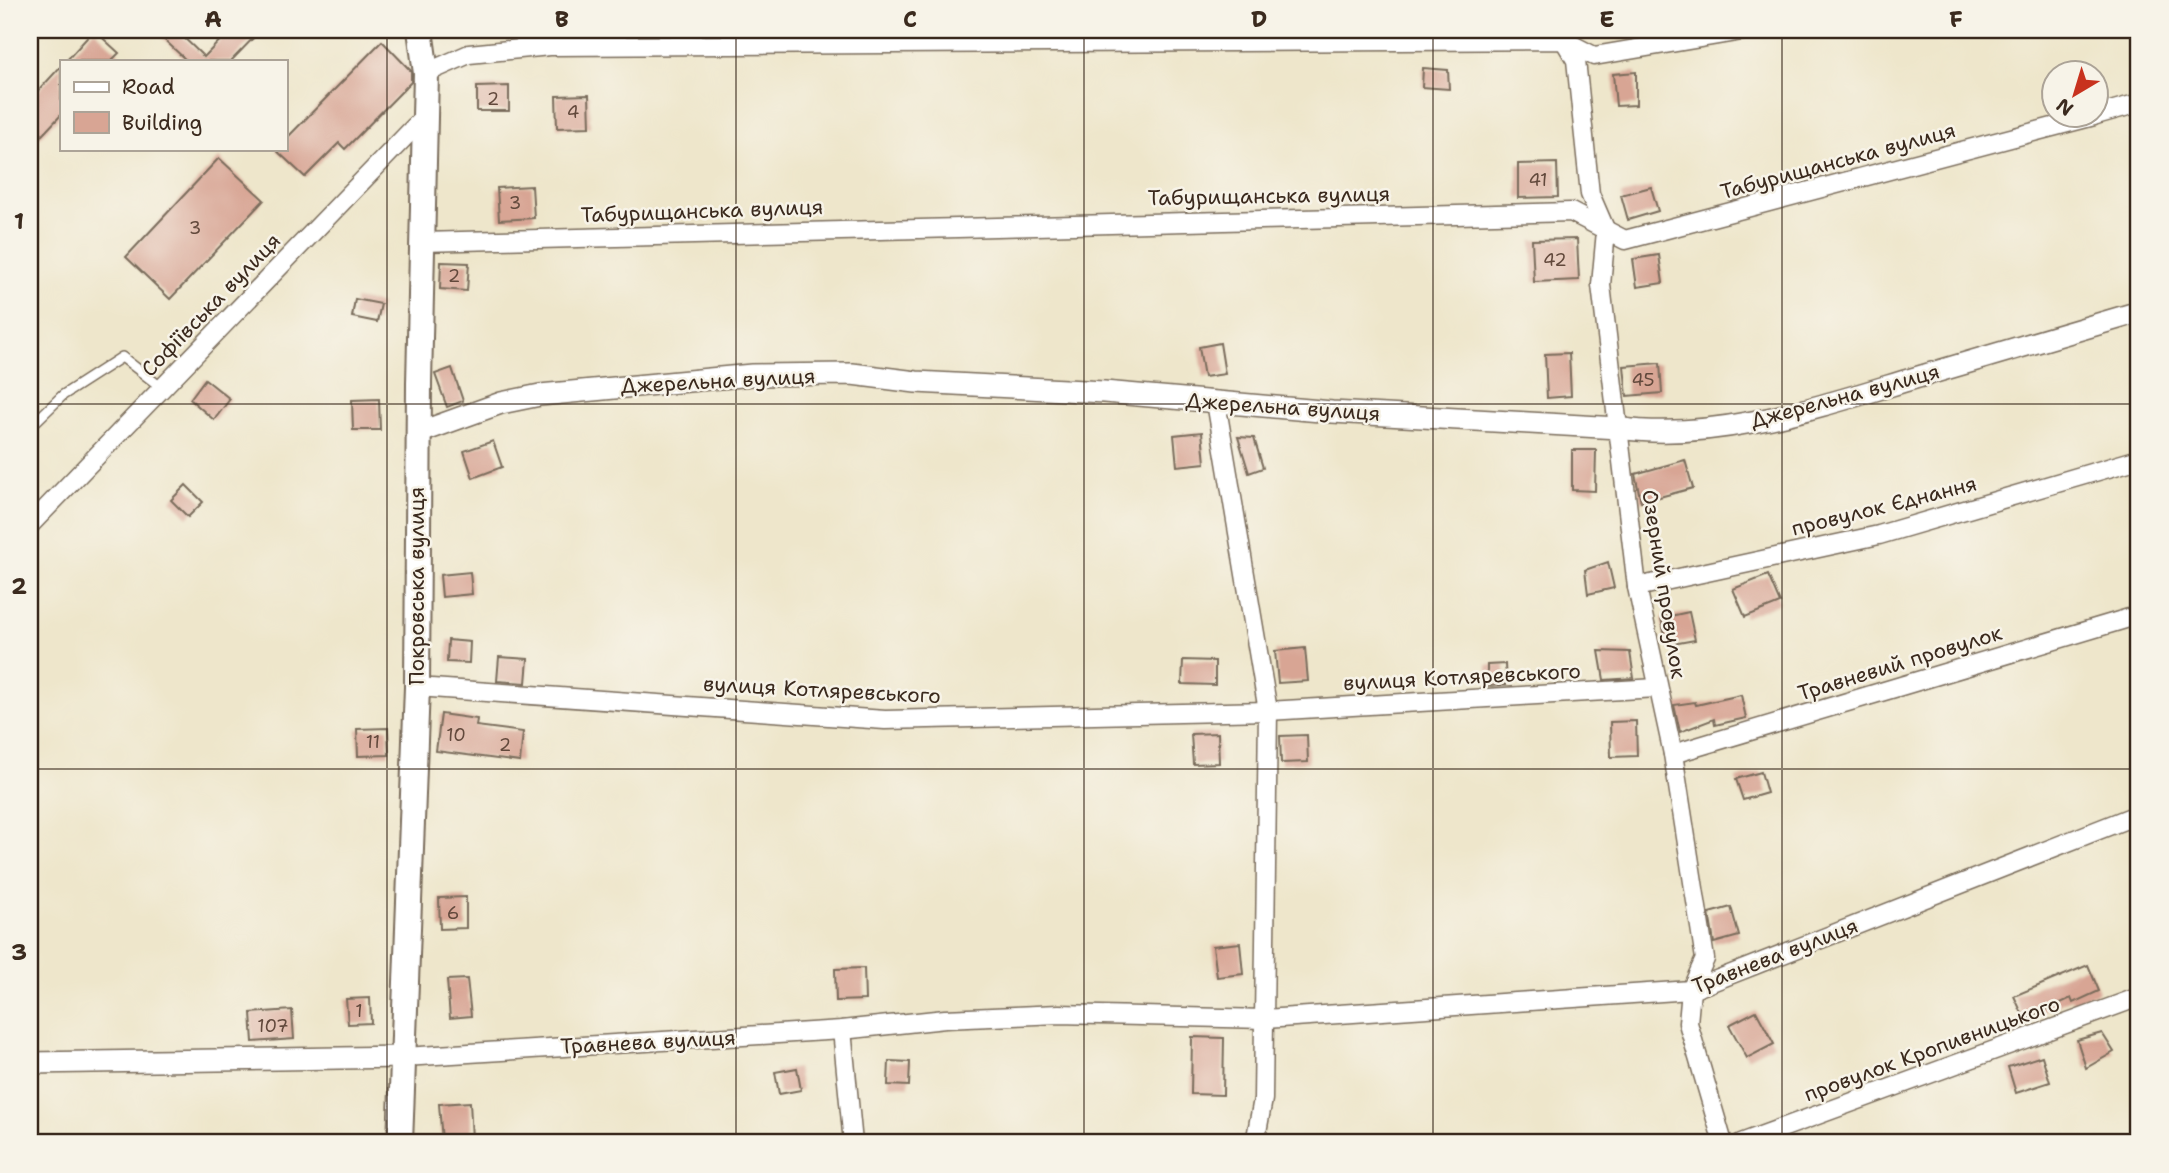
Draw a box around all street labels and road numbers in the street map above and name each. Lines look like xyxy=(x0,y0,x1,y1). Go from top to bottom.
street label: Табурищанська вулиця xyxy=(1717,116,1959,206)
street label: Табурищанська вулиця xyxy=(1147,180,1391,212)
street label: Табурищанська вулиця xyxy=(580,193,824,229)
street label: Софіївська вулиця xyxy=(135,227,287,383)
street label: Джерельна вулиця xyxy=(1747,357,1943,435)
street label: Джерельна вулиця xyxy=(620,362,816,400)
street label: Джерельна вулиця xyxy=(1185,386,1381,428)
street label: провулок Єднання xyxy=(1788,469,1980,543)
street label: Покровська вулиця xyxy=(403,487,431,685)
street label: Озерний провулок xyxy=(1635,487,1693,681)
street label: Травневий провулок xyxy=(1794,619,2006,707)
street label: вулиця Котляревського xyxy=(1342,657,1582,697)
street label: вулиця Котляревського xyxy=(702,670,942,710)
street label: Травнева вулиця xyxy=(1688,911,1862,1001)
street label: провулок Кропивницького xyxy=(1800,990,2064,1108)
street label: Травнева вулиця xyxy=(560,1023,736,1061)

